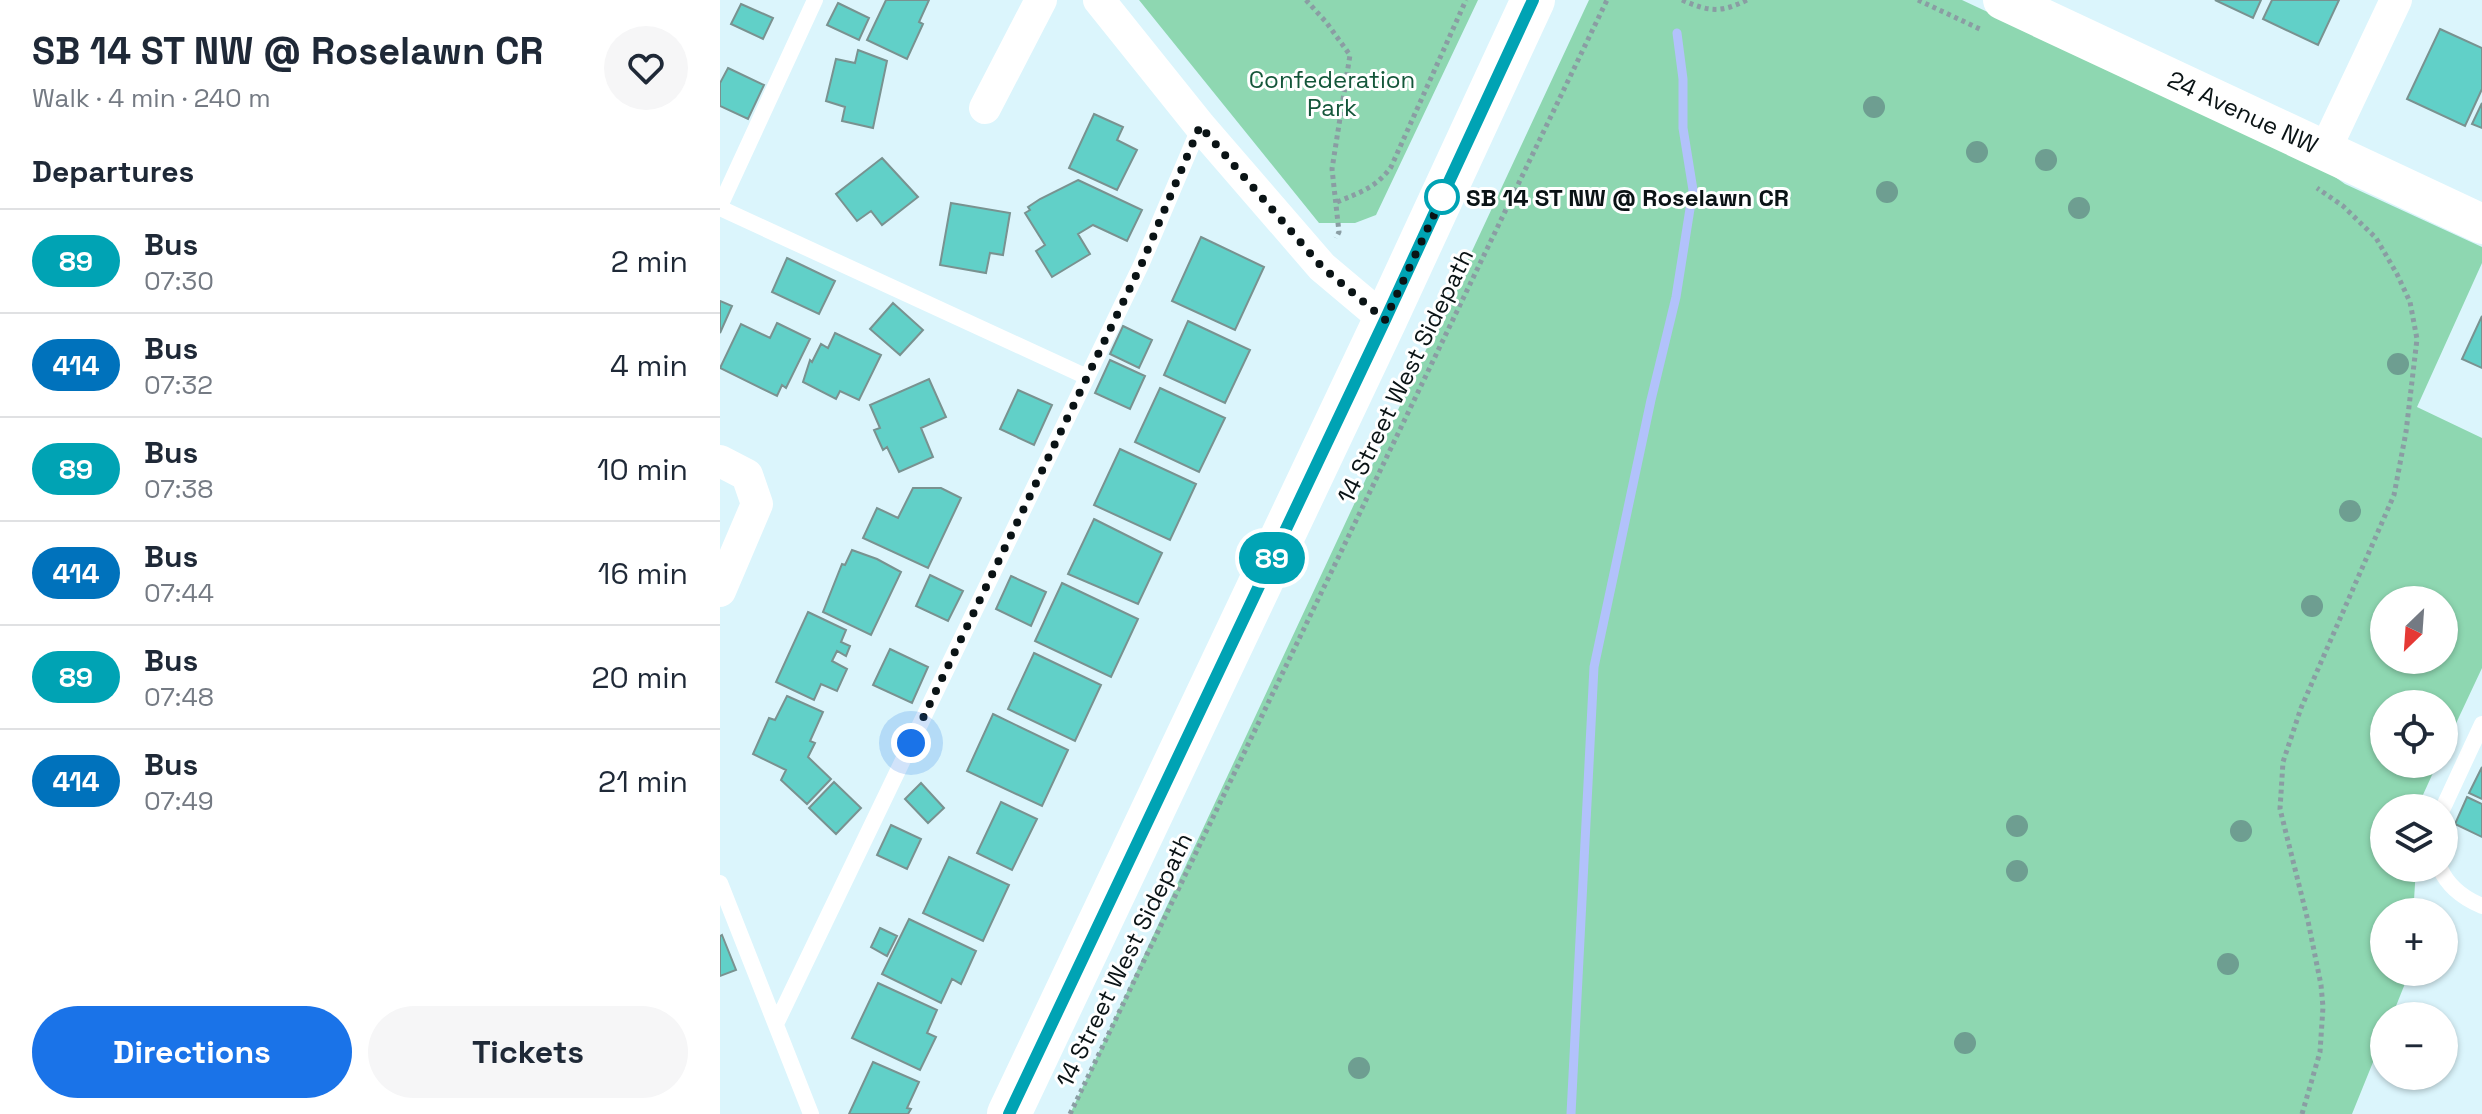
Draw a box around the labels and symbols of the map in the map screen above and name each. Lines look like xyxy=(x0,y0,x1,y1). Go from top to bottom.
park label: Confederation Park xyxy=(1249,64,1415,123)
street label: 24 Avenue NW xyxy=(2163,64,2323,160)
marker: SB 14 ST NW @ Roselawn CR xyxy=(1425,180,1459,214)
place label: SB 14 ST NW @ Roselawn CR xyxy=(1466,182,1789,213)
street label: 14 Street West Sidepath xyxy=(1330,244,1480,508)
line badge: 89 xyxy=(1236,532,1308,584)
north arrow xyxy=(2370,586,2458,674)
your location xyxy=(891,723,931,763)
street label: 14 Street West Sidepath xyxy=(1049,828,1199,1092)

